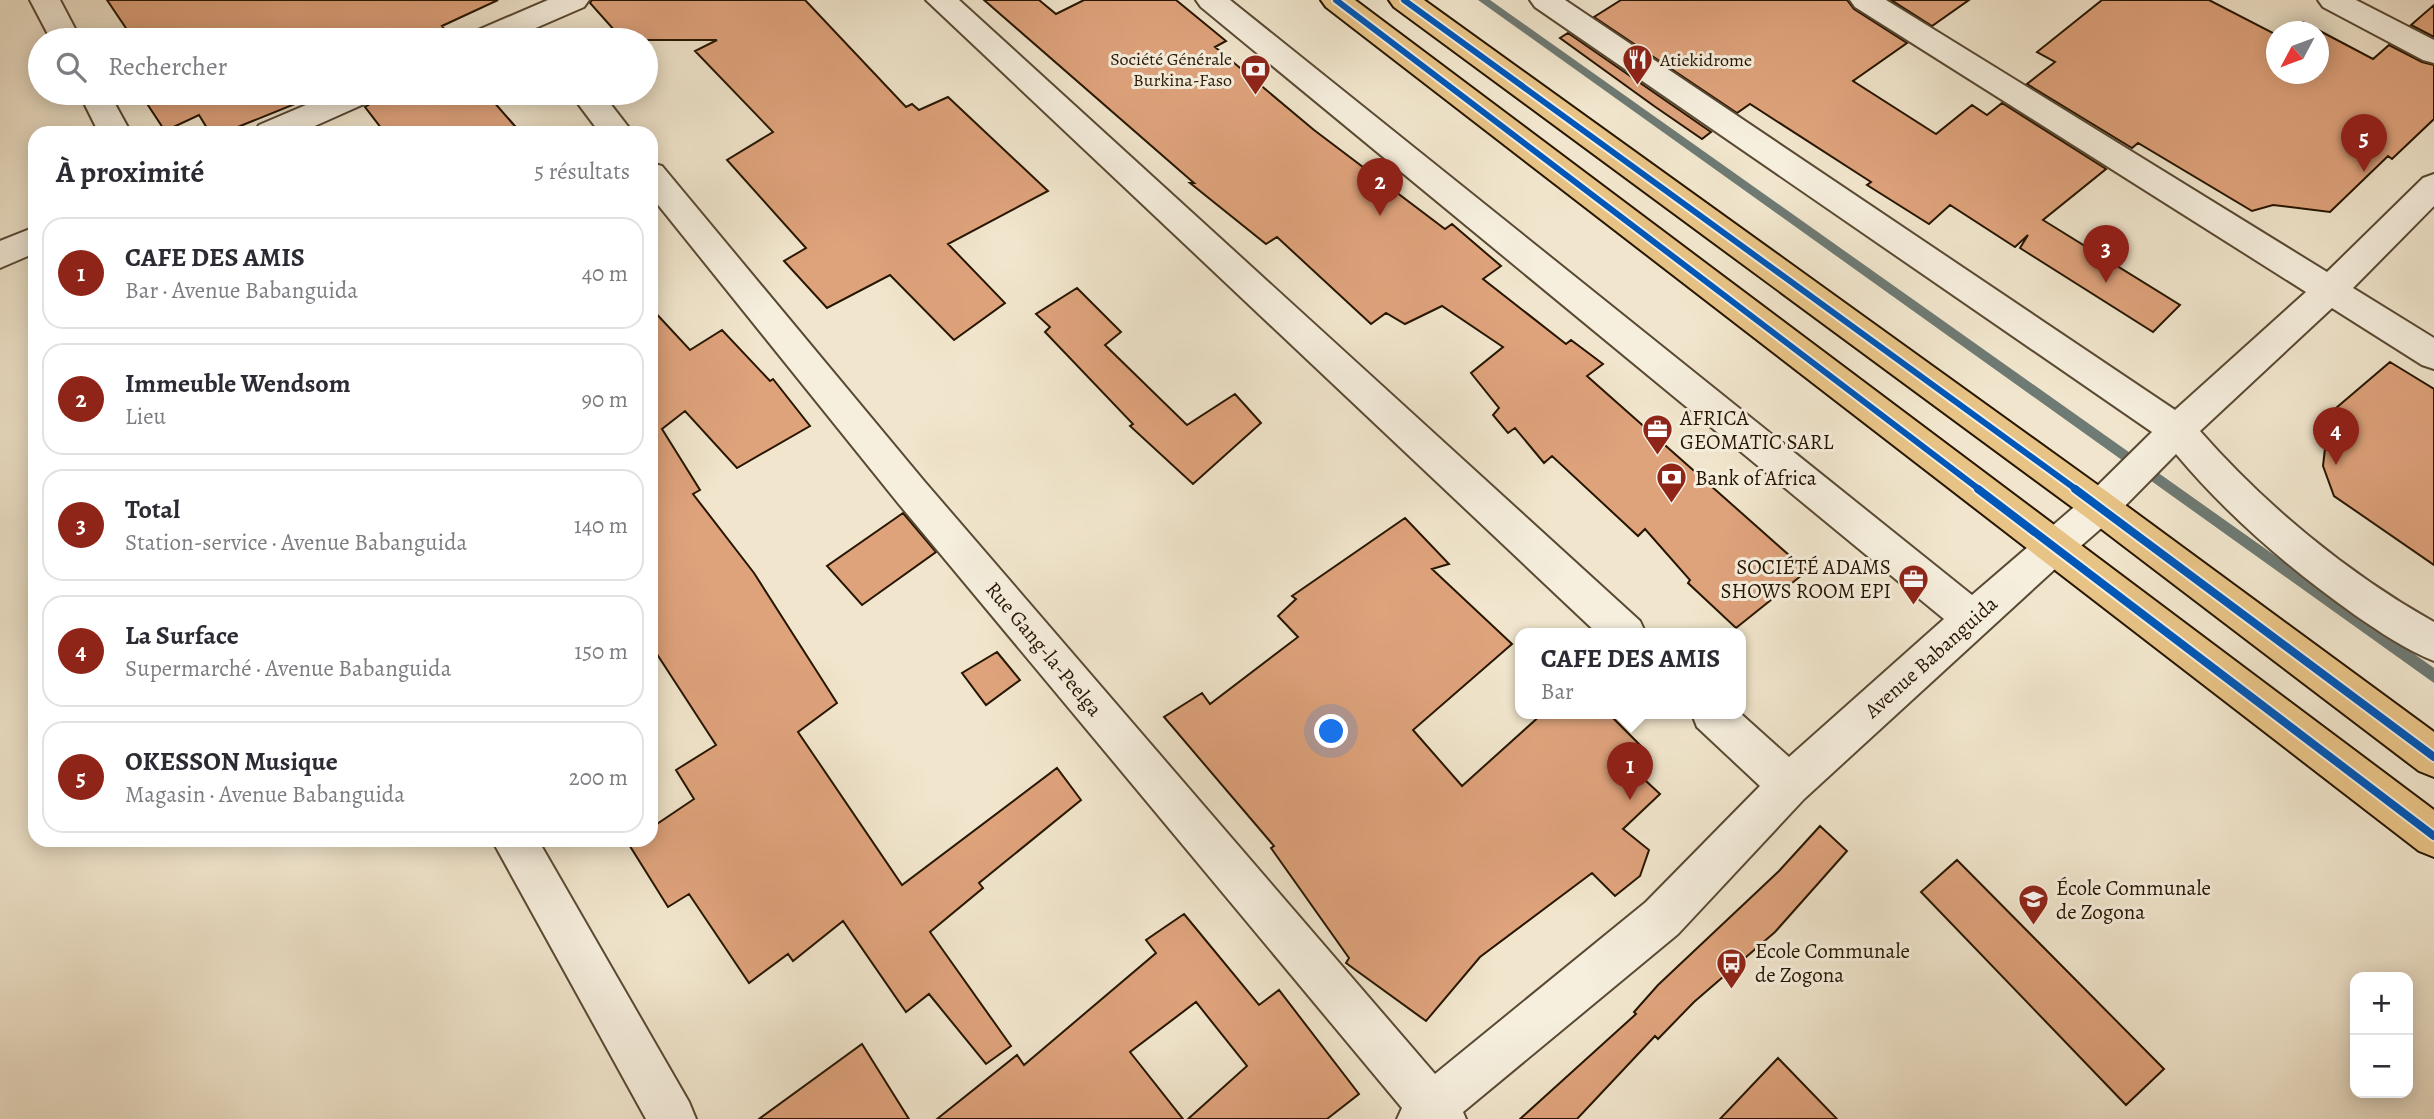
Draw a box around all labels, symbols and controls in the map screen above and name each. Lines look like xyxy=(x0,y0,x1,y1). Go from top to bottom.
north arrow xyxy=(2266,21,2329,84)
search box xyxy=(28,28,658,105)
restaurant icon: Atiekidrome xyxy=(1620,43,1654,87)
place label: Société Générale Burkina-Faso xyxy=(1110,47,1232,92)
icon: search xyxy=(52,48,90,86)
place label: Atiekidrome xyxy=(1659,48,1752,72)
text: Rechercher xyxy=(108,49,228,84)
bank icon: Société Générale Burkina-Faso xyxy=(1238,52,1272,96)
pin: 5 xyxy=(2341,114,2387,172)
text: À proximité xyxy=(56,152,204,192)
text: 5 résultats xyxy=(534,156,630,187)
pin: 2 xyxy=(1357,158,1403,216)
pin: 3 xyxy=(2083,225,2129,283)
text: CAFE DES AMIS xyxy=(125,240,305,275)
text: 1 xyxy=(77,258,85,289)
text: 40 m xyxy=(582,258,628,289)
text: Bar · Avenue Babanguida xyxy=(125,275,358,306)
text: Immeuble Wendsom xyxy=(125,366,350,401)
text: 2 xyxy=(75,384,87,415)
text: 90 m xyxy=(582,384,628,415)
text: Lieu xyxy=(125,401,166,432)
place label: AFRICA GEOMATIC SARL xyxy=(1679,404,1834,456)
pin: 4 xyxy=(2313,407,2359,465)
office icon: AFRICA GEOMATIC SARL xyxy=(1640,413,1674,457)
bank icon: Bank of Africa xyxy=(1655,461,1689,505)
place label: Bank of Africa xyxy=(1695,464,1817,492)
text: Total xyxy=(125,492,180,527)
text: 3 xyxy=(76,510,86,541)
text: 140 m xyxy=(574,510,628,541)
text: Station-service · Avenue Babanguida xyxy=(125,527,467,558)
place label: SOCIÉTÉ ADAMS SHOWS ROOM EPI xyxy=(1720,553,1891,605)
office icon: SOCIÉTÉ ADAMS SHOWS ROOM EPI xyxy=(1897,562,1931,606)
street label: Rue Gang-la-Peelga xyxy=(979,576,1109,722)
street label: Avenue Babanguida xyxy=(1858,590,2004,725)
text: La Surface xyxy=(125,618,239,653)
popup xyxy=(1515,628,1746,719)
text: 4 xyxy=(76,636,86,667)
text: 150 m xyxy=(574,636,628,667)
text: CAFE DES AMIS xyxy=(1541,641,1720,676)
text: Supermarché · Avenue Babanguida xyxy=(125,653,451,684)
text: Bar xyxy=(1541,676,1574,707)
your location xyxy=(1314,714,1348,748)
pin: 1 xyxy=(1607,742,1653,800)
text: OKESSON Musique xyxy=(125,744,338,779)
text: 5 xyxy=(76,762,86,793)
text: 200 m xyxy=(569,762,628,793)
text: Magasin · Avenue Babanguida xyxy=(125,779,405,810)
place label: École Communale de Zogona xyxy=(2056,874,2211,926)
school or university icon: École Communale de Zogona xyxy=(2016,883,2050,927)
place label: Ecole Communale de Zogona xyxy=(1755,937,1910,989)
bus stop icon: Ecole Communale de Zogona xyxy=(1715,946,1749,990)
map controls xyxy=(2350,972,2413,1098)
button: + xyxy=(2350,972,2413,1035)
button: − xyxy=(2350,1035,2413,1098)

